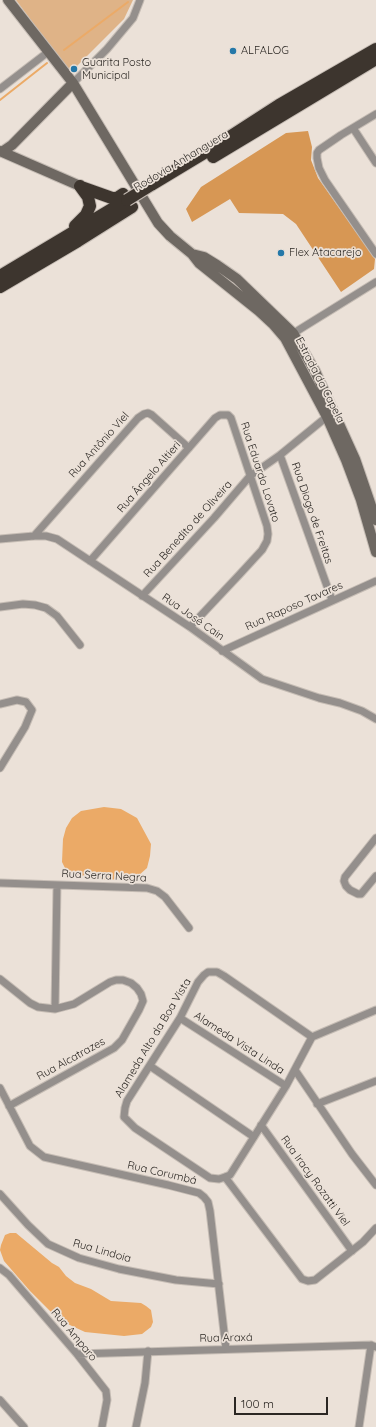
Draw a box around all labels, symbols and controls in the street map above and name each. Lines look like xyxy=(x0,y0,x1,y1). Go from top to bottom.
place label: ALFALOG xyxy=(241,44,289,58)
marker: ALFALOG xyxy=(228,46,238,56)
place label: Guarita Posto Municipal xyxy=(82,56,151,82)
marker: Guarita Posto Municipal xyxy=(69,64,79,74)
street label: Rodovia Anhanguera xyxy=(131,128,231,194)
place label: Flex Atacarejo xyxy=(289,246,362,260)
marker: Flex Atacarejo xyxy=(276,248,286,258)
street label: Estrada da Capela xyxy=(293,335,347,425)
street label: Rua Antônio Viel xyxy=(66,409,132,481)
street label: Rua Eduardo Lovato xyxy=(238,420,282,524)
street label: Rua Ângelo Altieri xyxy=(114,439,184,515)
street label: Rua Diogo de Freitas xyxy=(288,460,336,566)
street label: Rua Benedito de Oliveira xyxy=(141,478,235,580)
street label: Rua Raposo Tavares xyxy=(243,579,345,633)
street label: Rua José Cain xyxy=(159,591,227,643)
street label: Rua Serra Negra xyxy=(61,867,147,885)
street label: Alameda Alto da Boa Vista xyxy=(112,976,194,1100)
street label: Alameda Vista Linda xyxy=(191,1009,287,1077)
street label: Rua Alcatrazes xyxy=(35,1035,107,1083)
street label: Rua Iracy Rozatti Viel xyxy=(278,1133,352,1229)
street label: Rua Corumbá xyxy=(126,1159,198,1187)
street label: Rua Lindoia xyxy=(71,1236,133,1266)
street label: Rua Amparo xyxy=(48,1306,100,1364)
street label: Rua Araxá xyxy=(199,1331,253,1345)
scale bar xyxy=(236,1389,330,1415)
text: 100 m xyxy=(241,1396,274,1411)

